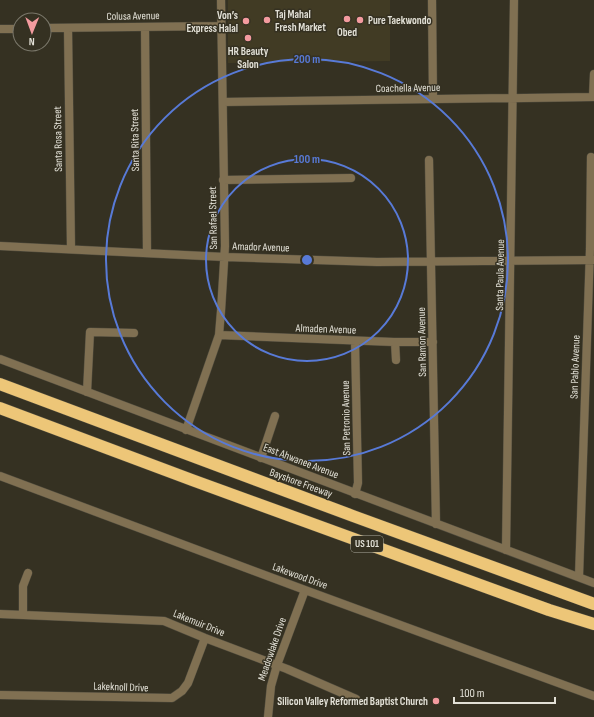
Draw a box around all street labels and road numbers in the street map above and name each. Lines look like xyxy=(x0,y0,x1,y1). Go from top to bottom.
street label: Colusa Avenue xyxy=(106,9,160,23)
street label: Coachella Avenue xyxy=(376,81,440,95)
street label: Santa Rosa Street xyxy=(51,105,65,172)
street label: Santa Rita Street xyxy=(128,108,142,171)
street label: San Rafael Street xyxy=(206,186,220,250)
street label: Amador Avenue xyxy=(231,239,290,254)
street label: Santa Paula Avenue xyxy=(493,239,507,311)
street label: San Ramon Avenue xyxy=(415,307,429,377)
street label: Almaden Avenue xyxy=(295,321,356,337)
street label: San Pablo Avenue xyxy=(567,335,583,399)
street label: San Petronio Avenue xyxy=(339,380,353,456)
street label: East Ahwanee Avenue xyxy=(261,441,341,481)
street label: Bayshore Freeway xyxy=(268,466,335,501)
road number: US 101 xyxy=(351,536,383,552)
street label: Lakewood Drive xyxy=(271,560,329,592)
street label: Lakemuir Drive xyxy=(171,607,227,639)
street label: Meadowlake Drive xyxy=(255,616,289,682)
street label: Lakeknoll Drive xyxy=(93,680,149,694)

